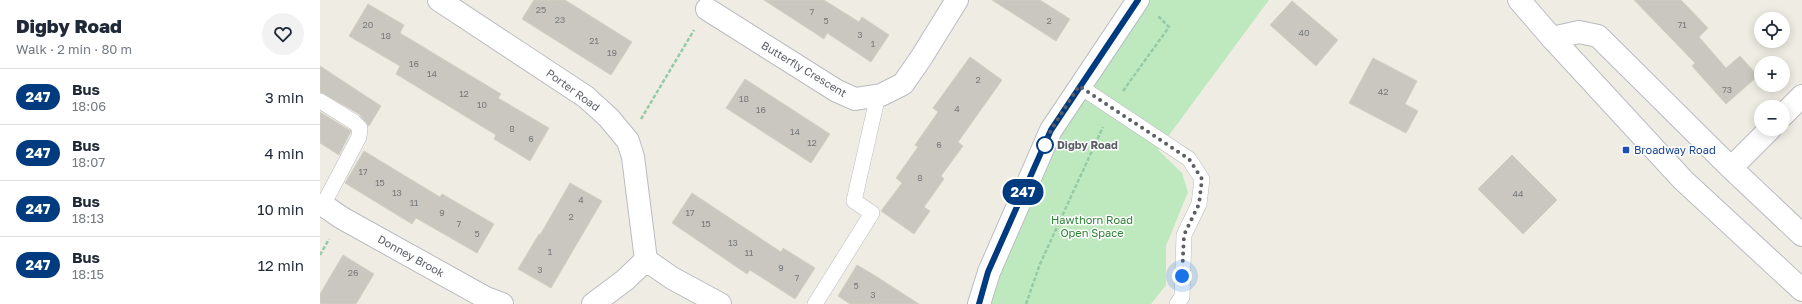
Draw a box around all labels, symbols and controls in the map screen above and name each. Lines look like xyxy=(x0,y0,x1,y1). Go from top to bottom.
house number: 25 xyxy=(536,4,546,15)
house number: 7 xyxy=(810,6,815,17)
map controls xyxy=(1754,12,1790,136)
button: locate xyxy=(1754,12,1790,48)
button: heart xyxy=(262,13,304,55)
text: Digby Road xyxy=(16,14,122,37)
house number: 23 xyxy=(555,14,565,25)
house number: 5 xyxy=(823,15,829,26)
house number: 2 xyxy=(1046,15,1052,26)
house number: 20 xyxy=(363,19,374,30)
house number: 71 xyxy=(1677,19,1687,30)
house number: 40 xyxy=(1298,27,1310,38)
house number: 3 xyxy=(857,29,863,40)
house number: 18 xyxy=(381,30,391,41)
house number: 21 xyxy=(589,35,599,46)
street label: Butterfly Crescent xyxy=(759,38,849,99)
house number: 1 xyxy=(871,38,876,49)
text: Walk · 2 min · 80 m xyxy=(16,41,132,57)
house number: 19 xyxy=(607,47,617,58)
button: + xyxy=(1754,56,1790,92)
house number: 16 xyxy=(409,58,419,69)
street label: Porter Road xyxy=(544,66,603,113)
house number: 14 xyxy=(427,68,437,79)
house number: 2 xyxy=(975,74,981,85)
text: Bus xyxy=(72,80,100,98)
house number: 73 xyxy=(1722,84,1732,95)
house number: 42 xyxy=(1378,86,1388,97)
text: 247 xyxy=(26,88,50,105)
text: 3 min xyxy=(265,88,304,106)
house number: 12 xyxy=(459,88,469,99)
house number: 18 xyxy=(739,93,749,104)
text: 18:06 xyxy=(72,98,106,114)
house number: 10 xyxy=(477,99,487,110)
button: − xyxy=(1754,100,1790,136)
house number: 4 xyxy=(954,103,960,114)
house number: 16 xyxy=(756,104,766,115)
house number: 8 xyxy=(509,123,515,134)
house number: 14 xyxy=(790,126,800,137)
house number: 6 xyxy=(528,133,534,144)
text: Bus xyxy=(72,136,100,154)
marker: Digby Road xyxy=(1036,136,1054,154)
house number: 12 xyxy=(807,137,817,148)
place label: Digby Road xyxy=(1057,138,1118,151)
house number: 6 xyxy=(936,139,942,150)
place label: Broadway Road xyxy=(1634,143,1716,156)
text: 247 xyxy=(26,144,50,161)
text: 4 min xyxy=(265,144,304,162)
marker: Broadway Road xyxy=(1621,145,1631,155)
text: 18:07 xyxy=(72,154,105,170)
house number: 17 xyxy=(358,166,368,177)
house number: 8 xyxy=(917,172,923,183)
house number: 15 xyxy=(375,177,385,188)
line badge: 247 xyxy=(1000,179,1046,205)
text: 247 xyxy=(1011,183,1035,200)
house number: 13 xyxy=(392,187,402,198)
house number: 44 xyxy=(1513,188,1524,199)
text: Bus xyxy=(72,192,100,210)
house number: 4 xyxy=(578,194,584,205)
house number: 11 xyxy=(410,197,419,208)
text: 247 xyxy=(26,200,50,217)
text: 10 min xyxy=(257,200,304,218)
house number: 9 xyxy=(439,207,445,218)
house number: 17 xyxy=(685,207,695,218)
text: 18:13 xyxy=(72,210,104,226)
house number: 2 xyxy=(568,211,574,222)
park label: Hawthorn Road Open Space xyxy=(1051,213,1133,239)
house number: 7 xyxy=(457,218,462,229)
house number: 15 xyxy=(701,218,711,229)
house number: 5 xyxy=(474,228,480,239)
street label: Donney Brook xyxy=(376,232,447,279)
house number: 13 xyxy=(728,237,738,248)
house number: 1 xyxy=(548,246,553,257)
house number: 11 xyxy=(745,247,754,258)
text: Bus xyxy=(72,248,100,266)
text: 247 xyxy=(26,256,50,273)
text: 12 min xyxy=(258,256,304,274)
house number: 9 xyxy=(778,262,784,273)
house number: 3 xyxy=(537,264,543,275)
text: 18:15 xyxy=(72,266,104,282)
your location xyxy=(1172,266,1192,286)
house number: 26 xyxy=(348,267,358,278)
house number: 7 xyxy=(795,272,800,283)
house number: 5 xyxy=(853,280,859,291)
house number: 3 xyxy=(870,289,876,300)

